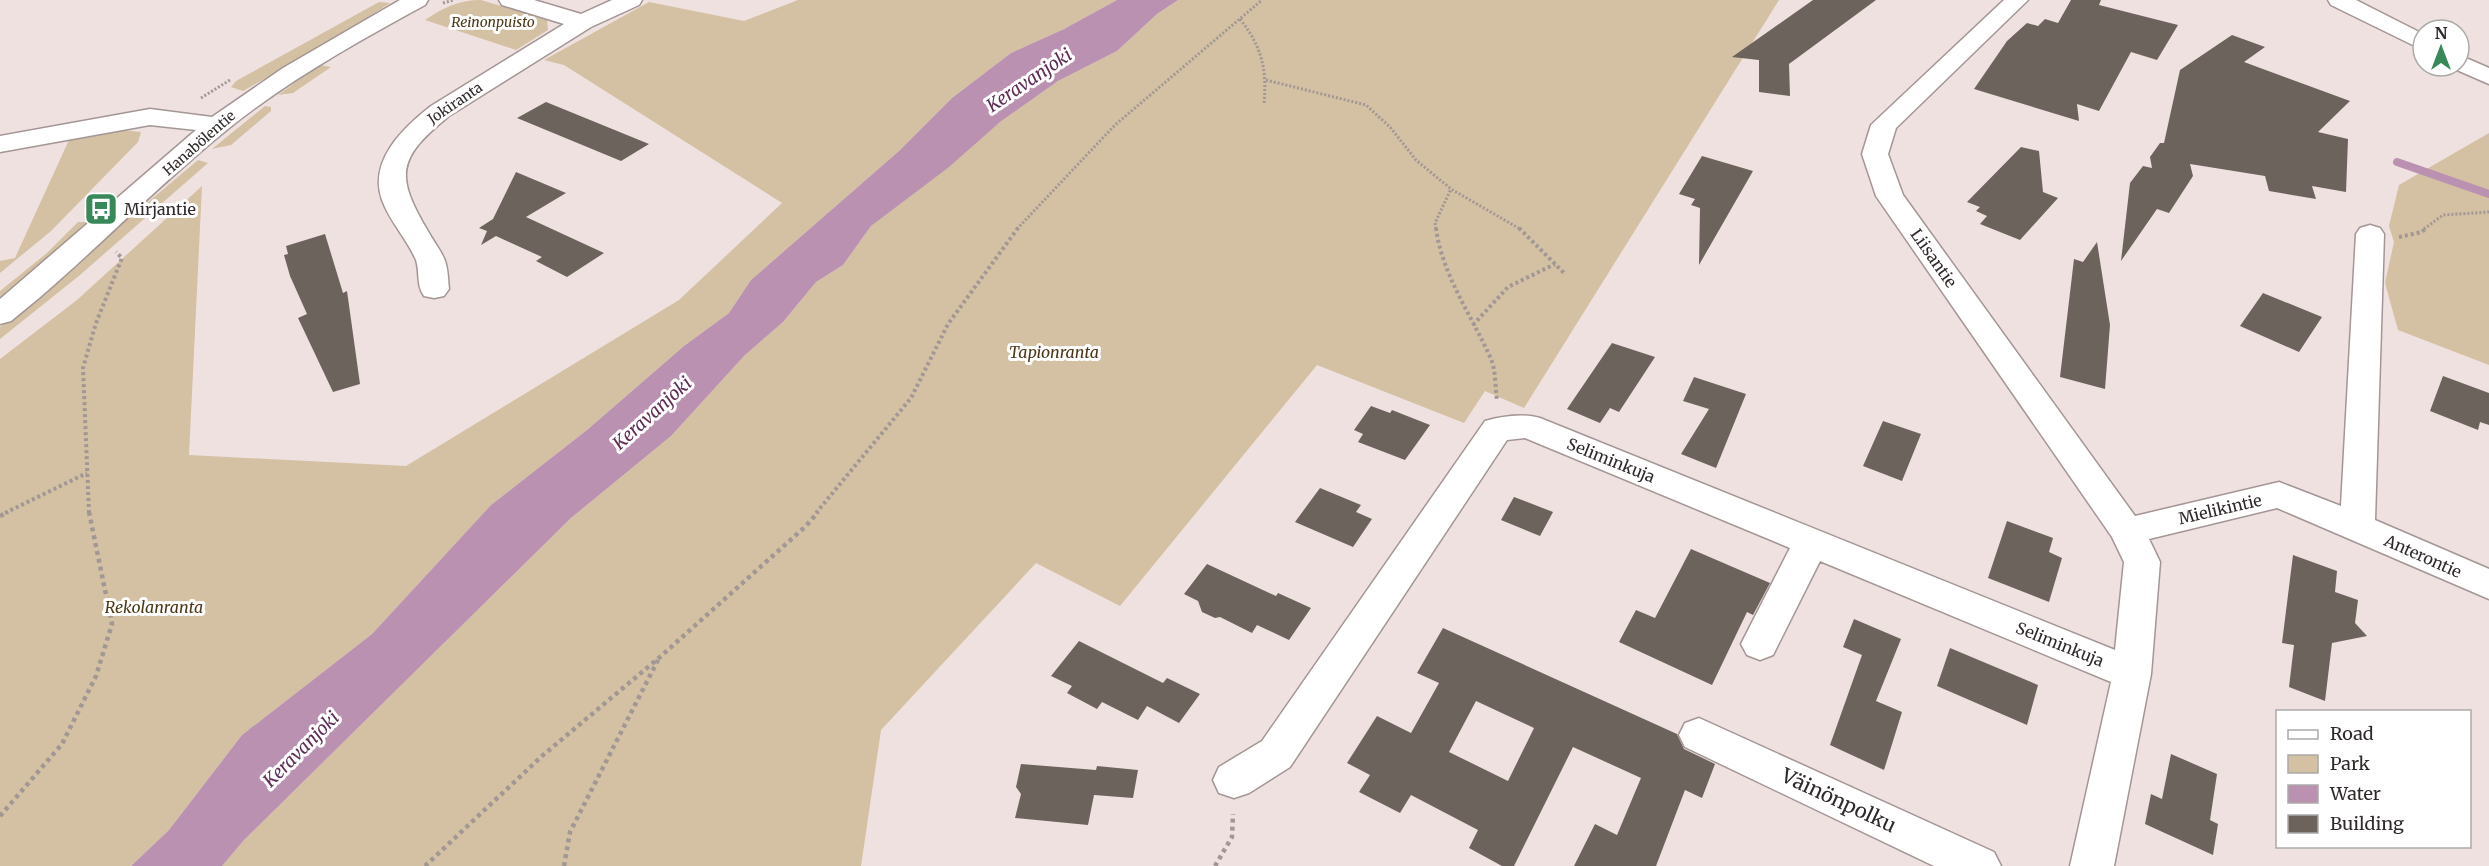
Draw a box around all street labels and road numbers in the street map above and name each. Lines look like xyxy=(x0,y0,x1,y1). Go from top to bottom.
street label: Jokiranta xyxy=(423,78,486,128)
street label: Hanabölentie xyxy=(159,107,239,179)
street label: Liisantie xyxy=(1907,225,1961,291)
street label: Seliminkuja xyxy=(1564,433,1658,487)
street label: Mielikintie xyxy=(2176,490,2264,528)
street label: Anterontie xyxy=(2380,530,2465,582)
street label: Seliminkuja xyxy=(2013,617,2107,671)
street label: Väinönpolku xyxy=(1777,762,1900,838)

